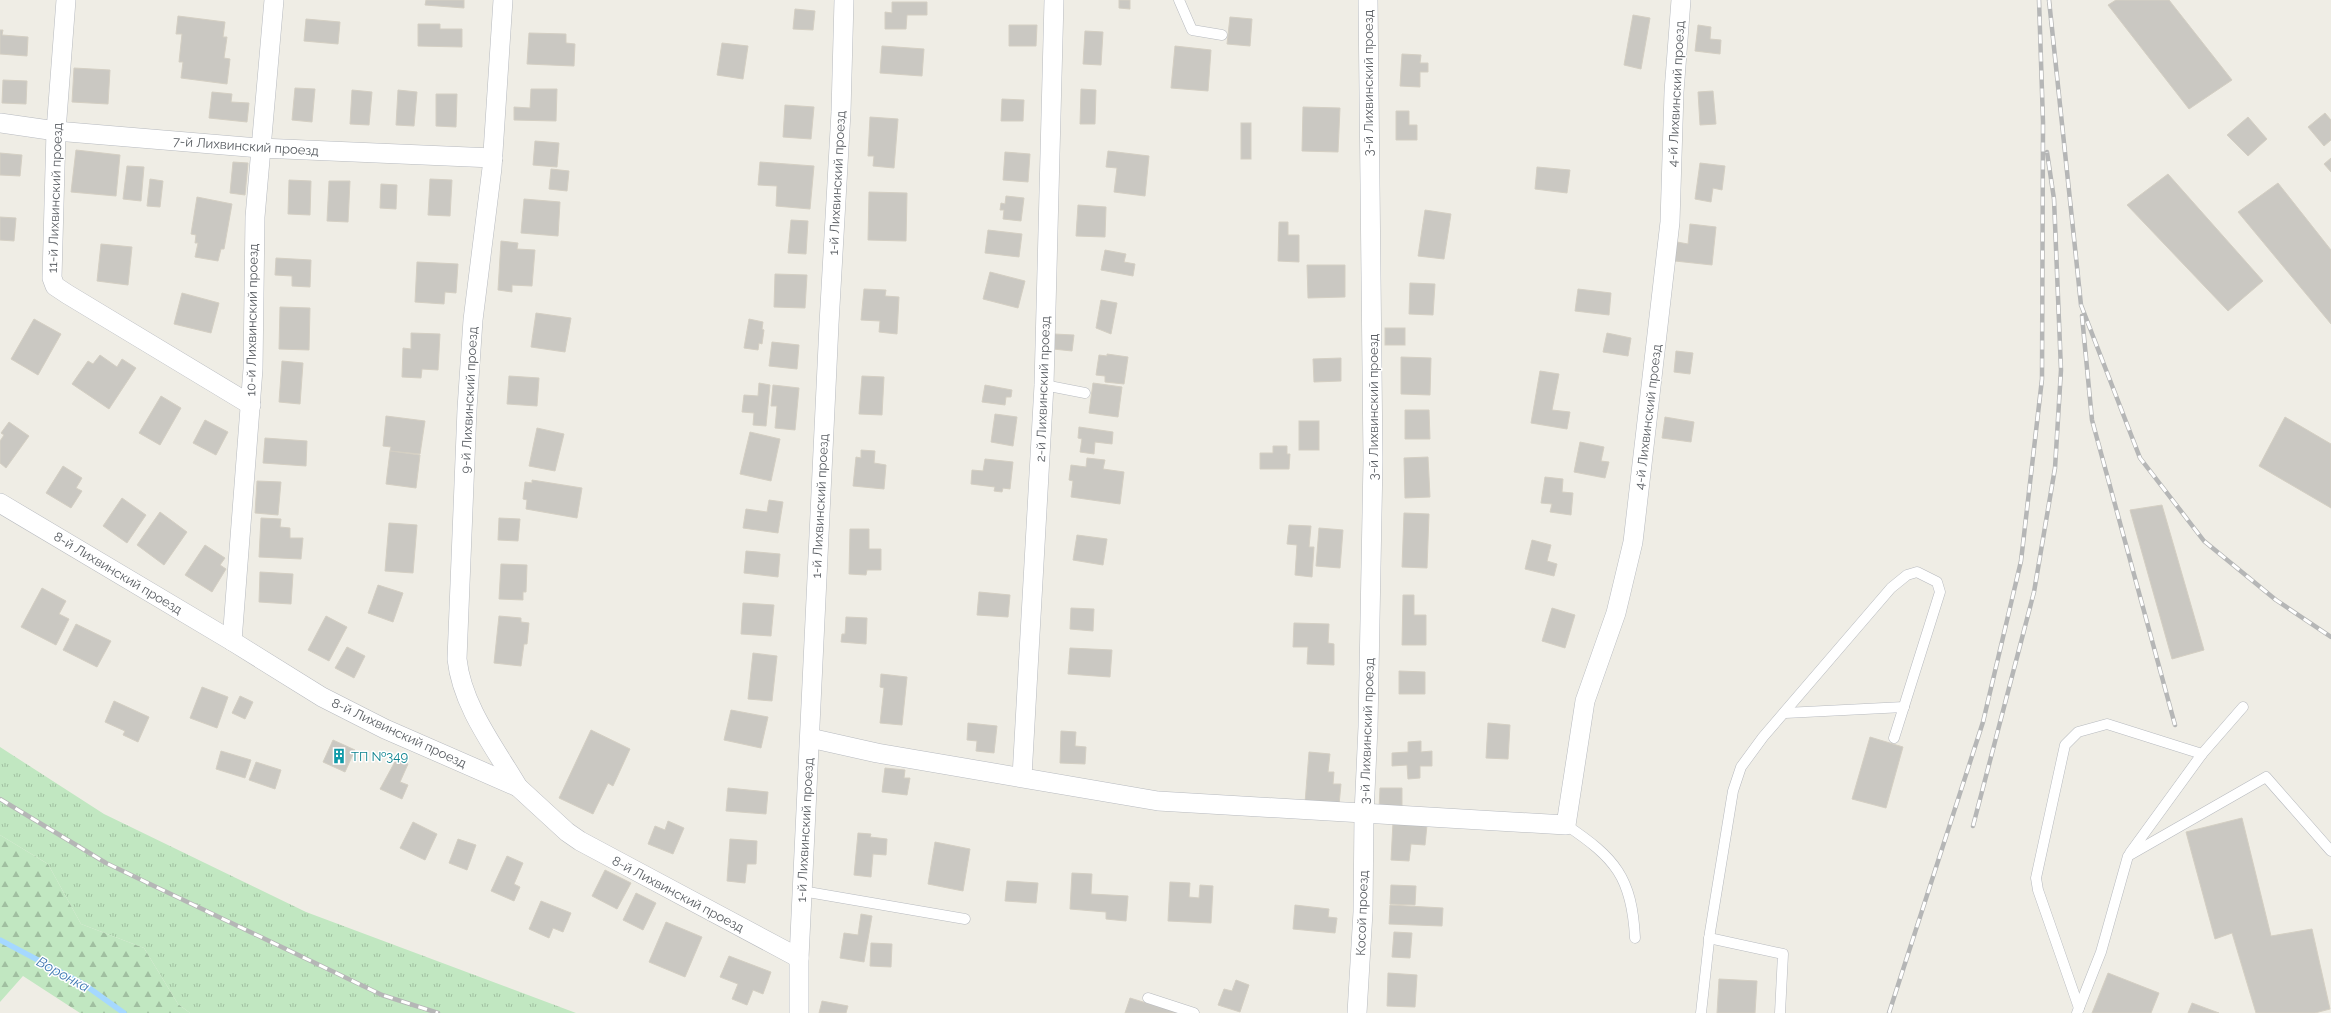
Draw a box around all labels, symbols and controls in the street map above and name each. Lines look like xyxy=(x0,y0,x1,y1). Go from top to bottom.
street label: 3-й Лихвинский проезд xyxy=(1361,9,1376,156)
street label: 4-й Лихвинский проезд xyxy=(1665,20,1687,168)
street label: 1-й Лихвинский проезд xyxy=(826,110,848,256)
street label: 11-й Лихвинский проезд xyxy=(45,122,65,273)
street label: 7-й Лихвинский проезд xyxy=(173,133,320,159)
street label: 10-й Лихвинский проезд xyxy=(243,243,261,397)
street label: 2-й Лихвинский проезд xyxy=(1033,315,1053,462)
street label: 9-й Лихвинский проезд xyxy=(458,326,480,474)
street label: 3-й Лихвинский проезд xyxy=(1366,333,1381,480)
street label: 4-й Лихвинский проезд xyxy=(1632,343,1664,491)
street label: 1-й Лихвинский проезд xyxy=(809,433,831,579)
street label: 8-й Лихвинский проезд xyxy=(51,529,185,618)
street label: 3-й Лихвинский проезд xyxy=(1357,657,1377,804)
street label: 8-й Лихвинский проезд xyxy=(329,695,469,771)
building icon: ТП №349 xyxy=(330,747,348,765)
place label: ТП №349 xyxy=(351,749,408,764)
street label: 1-й Лихвинский проезд xyxy=(794,757,816,903)
street label: 8-й Лихвинский проезд xyxy=(610,853,747,935)
street label: Косой проезд xyxy=(1353,869,1371,956)
water label: Воронка xyxy=(34,953,92,995)

